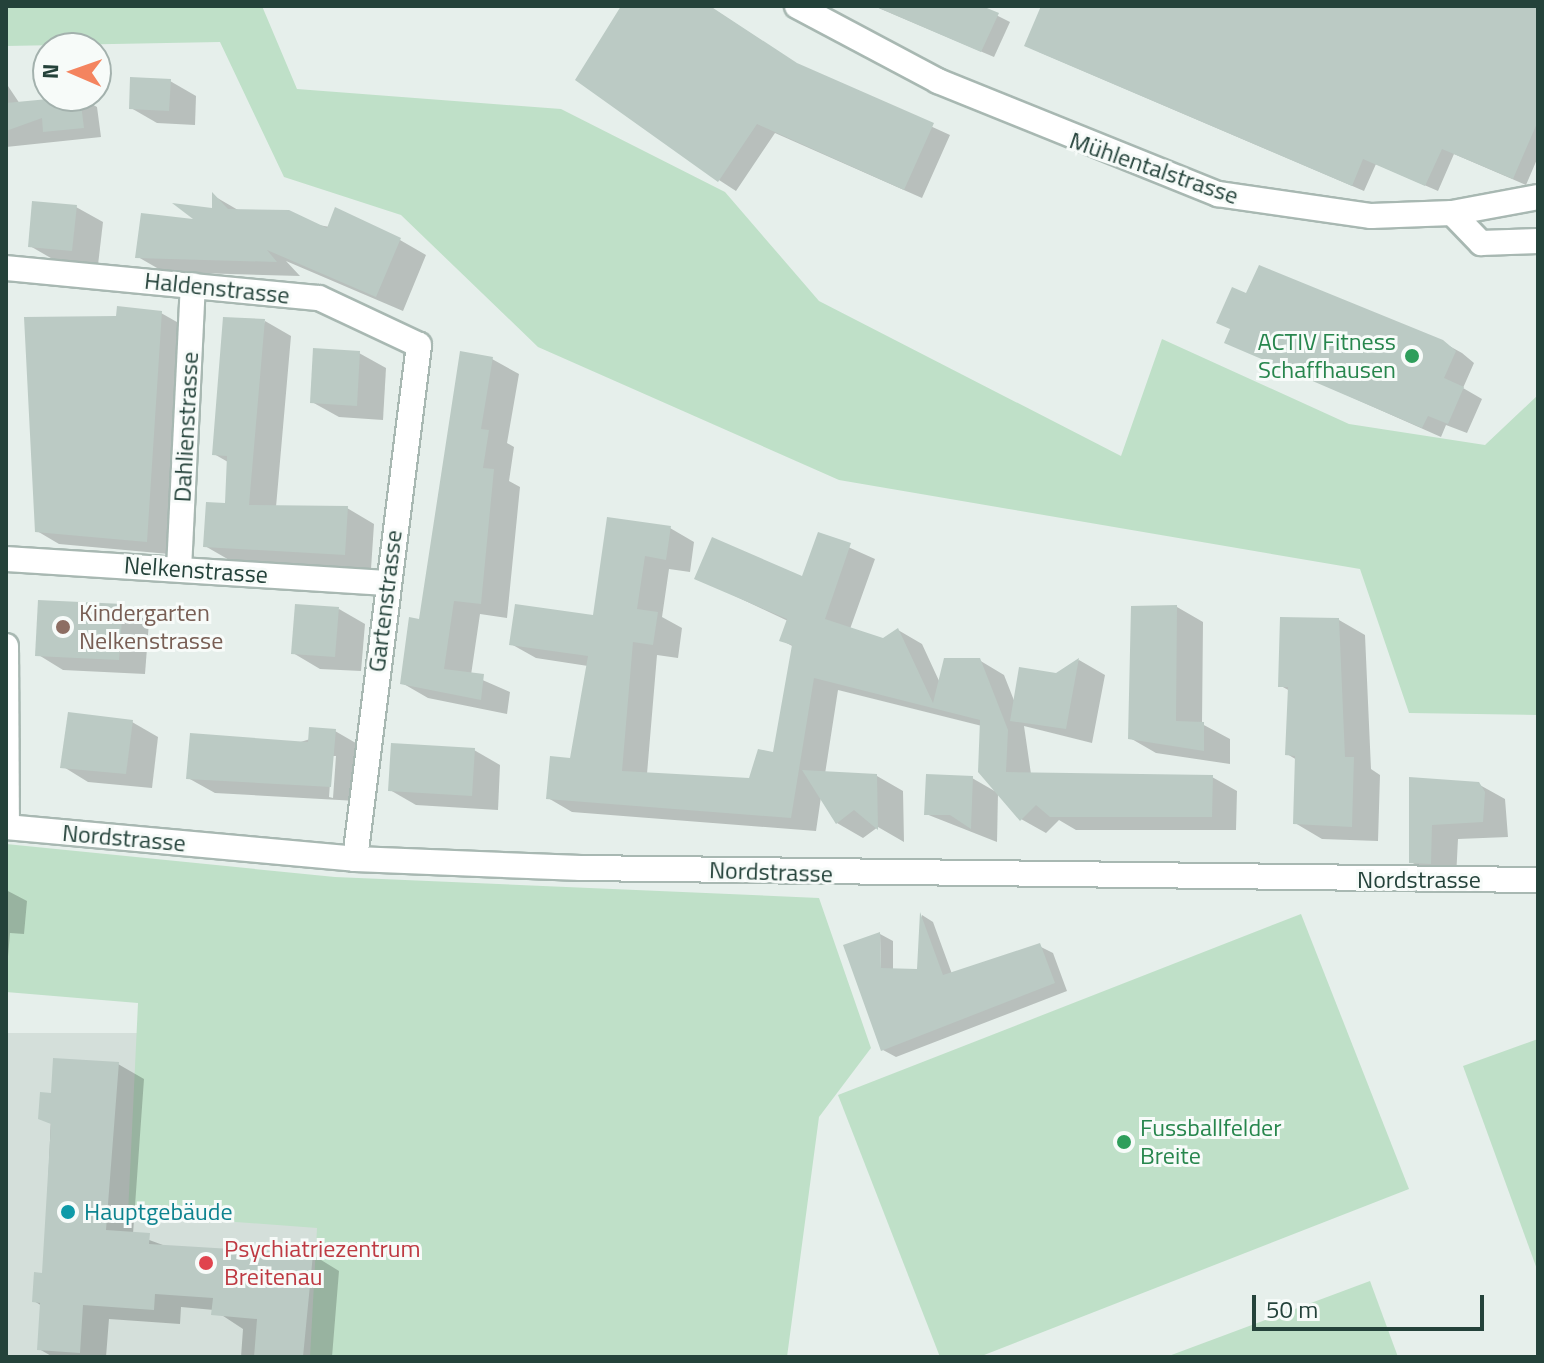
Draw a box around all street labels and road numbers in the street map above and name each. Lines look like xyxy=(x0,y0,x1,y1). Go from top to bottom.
street label: Mühlentalstrasse xyxy=(1066,126,1242,210)
street label: Haldenstrasse xyxy=(143,266,291,310)
street label: Dahlienstrasse xyxy=(168,351,204,503)
street label: Gartenstrasse xyxy=(362,528,408,674)
street label: Nelkenstrasse xyxy=(123,551,269,589)
street label: Nordstrasse xyxy=(61,818,187,858)
street label: Nordstrasse xyxy=(709,855,833,889)
street label: Nordstrasse xyxy=(1357,866,1481,894)

